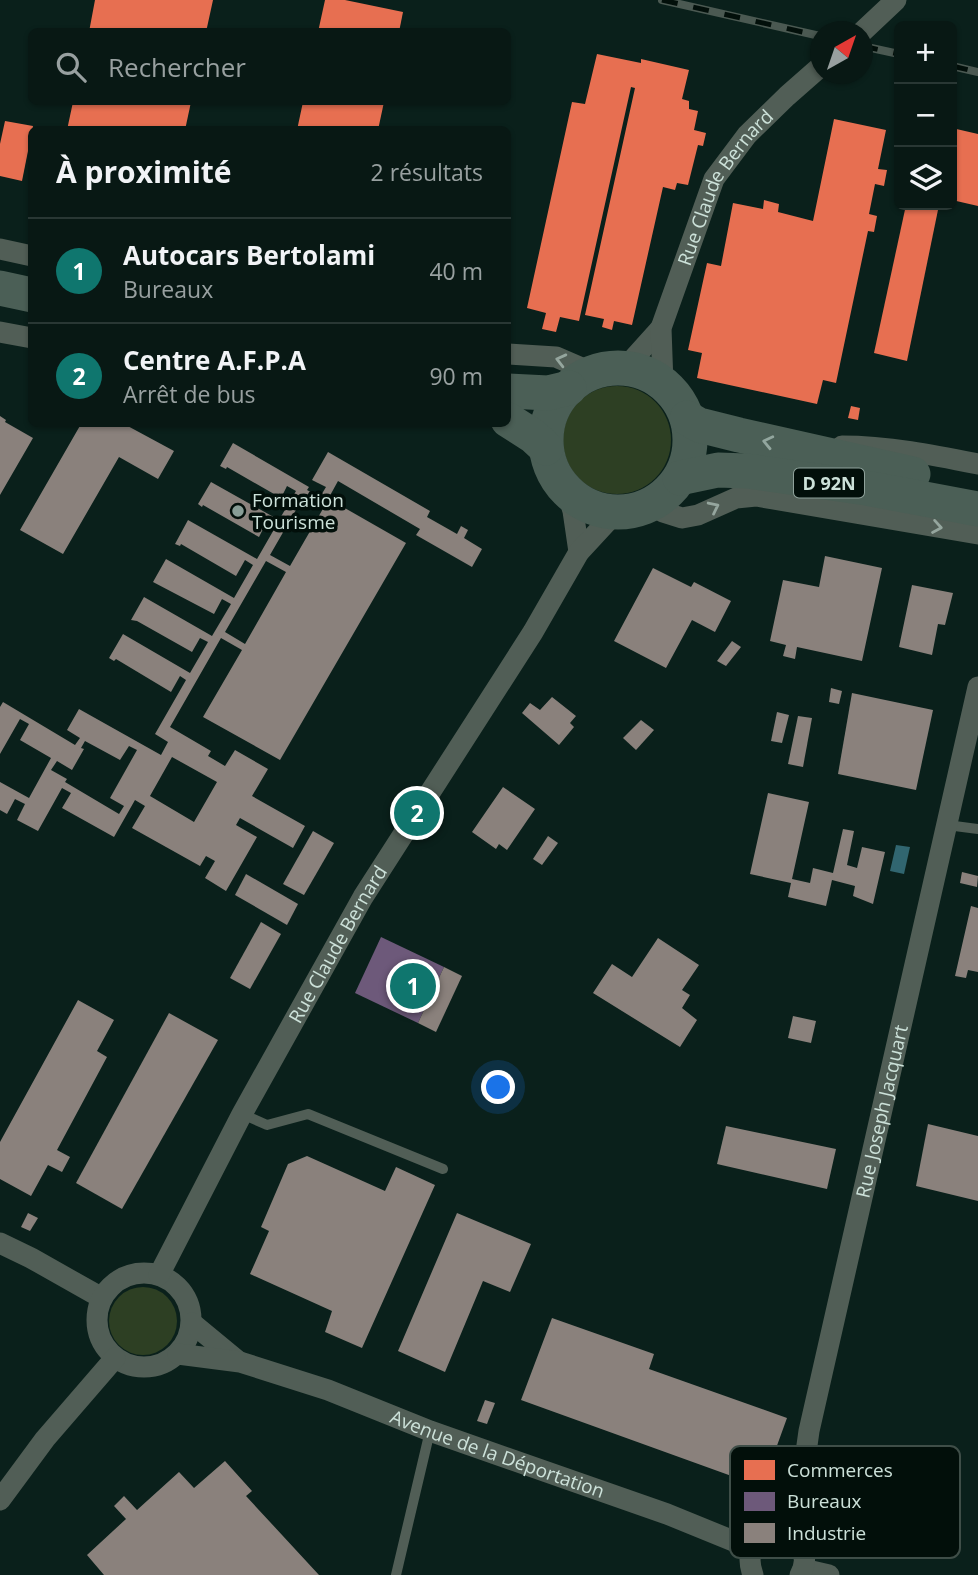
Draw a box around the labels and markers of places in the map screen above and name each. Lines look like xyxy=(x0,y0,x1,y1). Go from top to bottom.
place label: Formation Tourisme xyxy=(252,487,344,535)
marker: Formation Tourisme xyxy=(230,503,246,519)
pin: 2 xyxy=(394,787,440,839)
pin: 1 xyxy=(390,960,436,1012)

